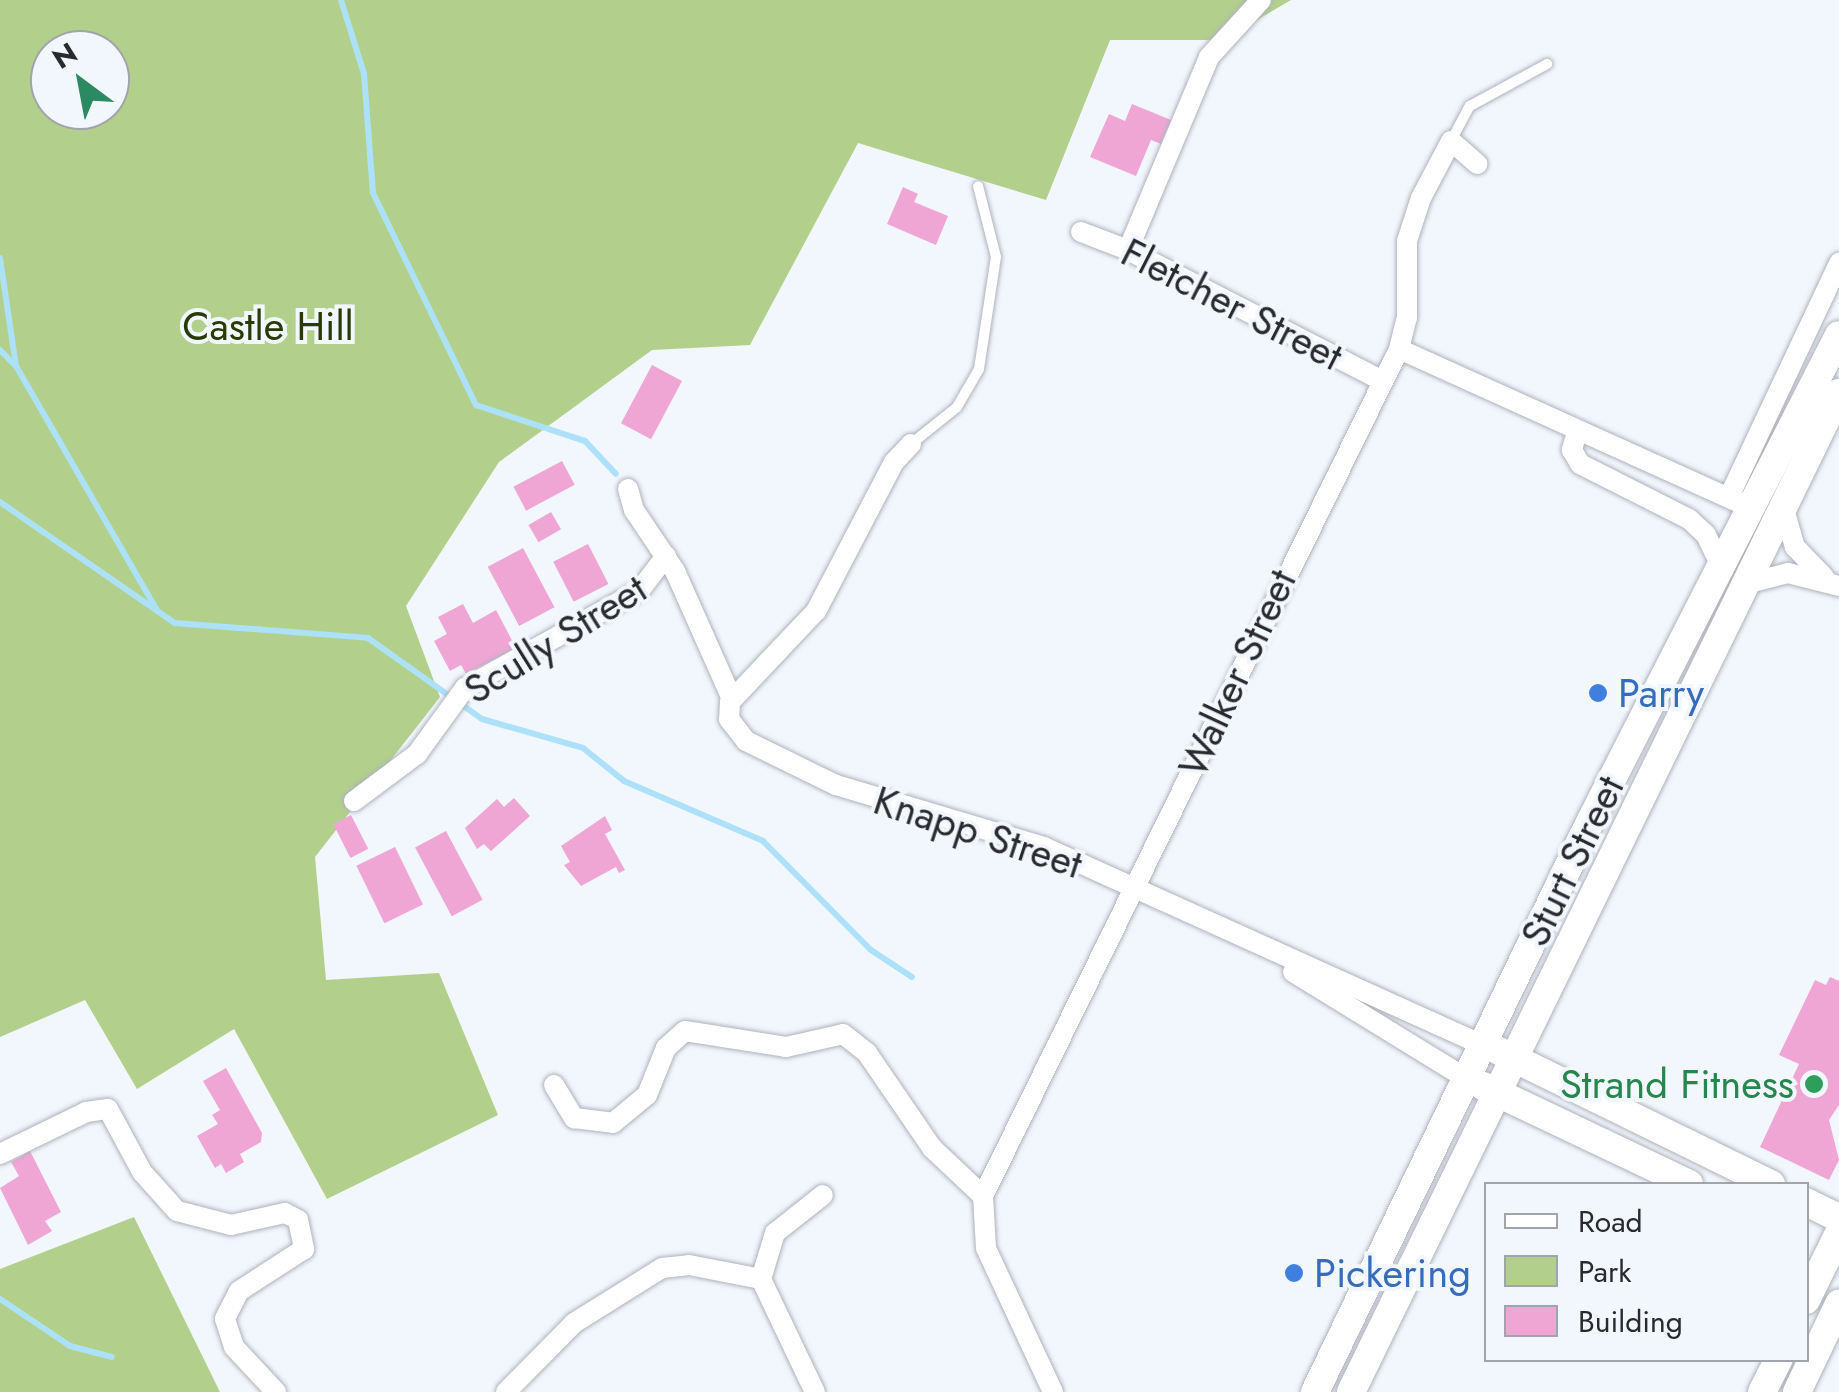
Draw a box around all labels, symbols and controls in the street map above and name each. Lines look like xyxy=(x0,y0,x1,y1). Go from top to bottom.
north arrow xyxy=(30,30,130,130)
text: N xyxy=(45,33,85,79)
street label: Fletcher Street xyxy=(1114,228,1350,380)
park label: Castle Hill xyxy=(182,302,354,350)
street label: Walker Street xyxy=(1168,562,1306,784)
street label: Scully Street xyxy=(455,564,655,714)
place label: Parry xyxy=(1618,669,1704,717)
marker: Parry xyxy=(1587,682,1609,704)
street label: Sturt Street xyxy=(1510,768,1634,954)
street label: Knapp Street xyxy=(868,776,1088,888)
place label: Strand Fitness xyxy=(1560,1060,1794,1108)
marker: Strand Fitness xyxy=(1803,1073,1825,1095)
legend xyxy=(1484,1182,1809,1362)
text: Road xyxy=(1578,1200,1643,1243)
place label: Pickering xyxy=(1314,1249,1471,1297)
text: Park xyxy=(1578,1250,1631,1293)
marker: Pickering xyxy=(1283,1262,1305,1284)
text: Building xyxy=(1578,1300,1683,1343)

